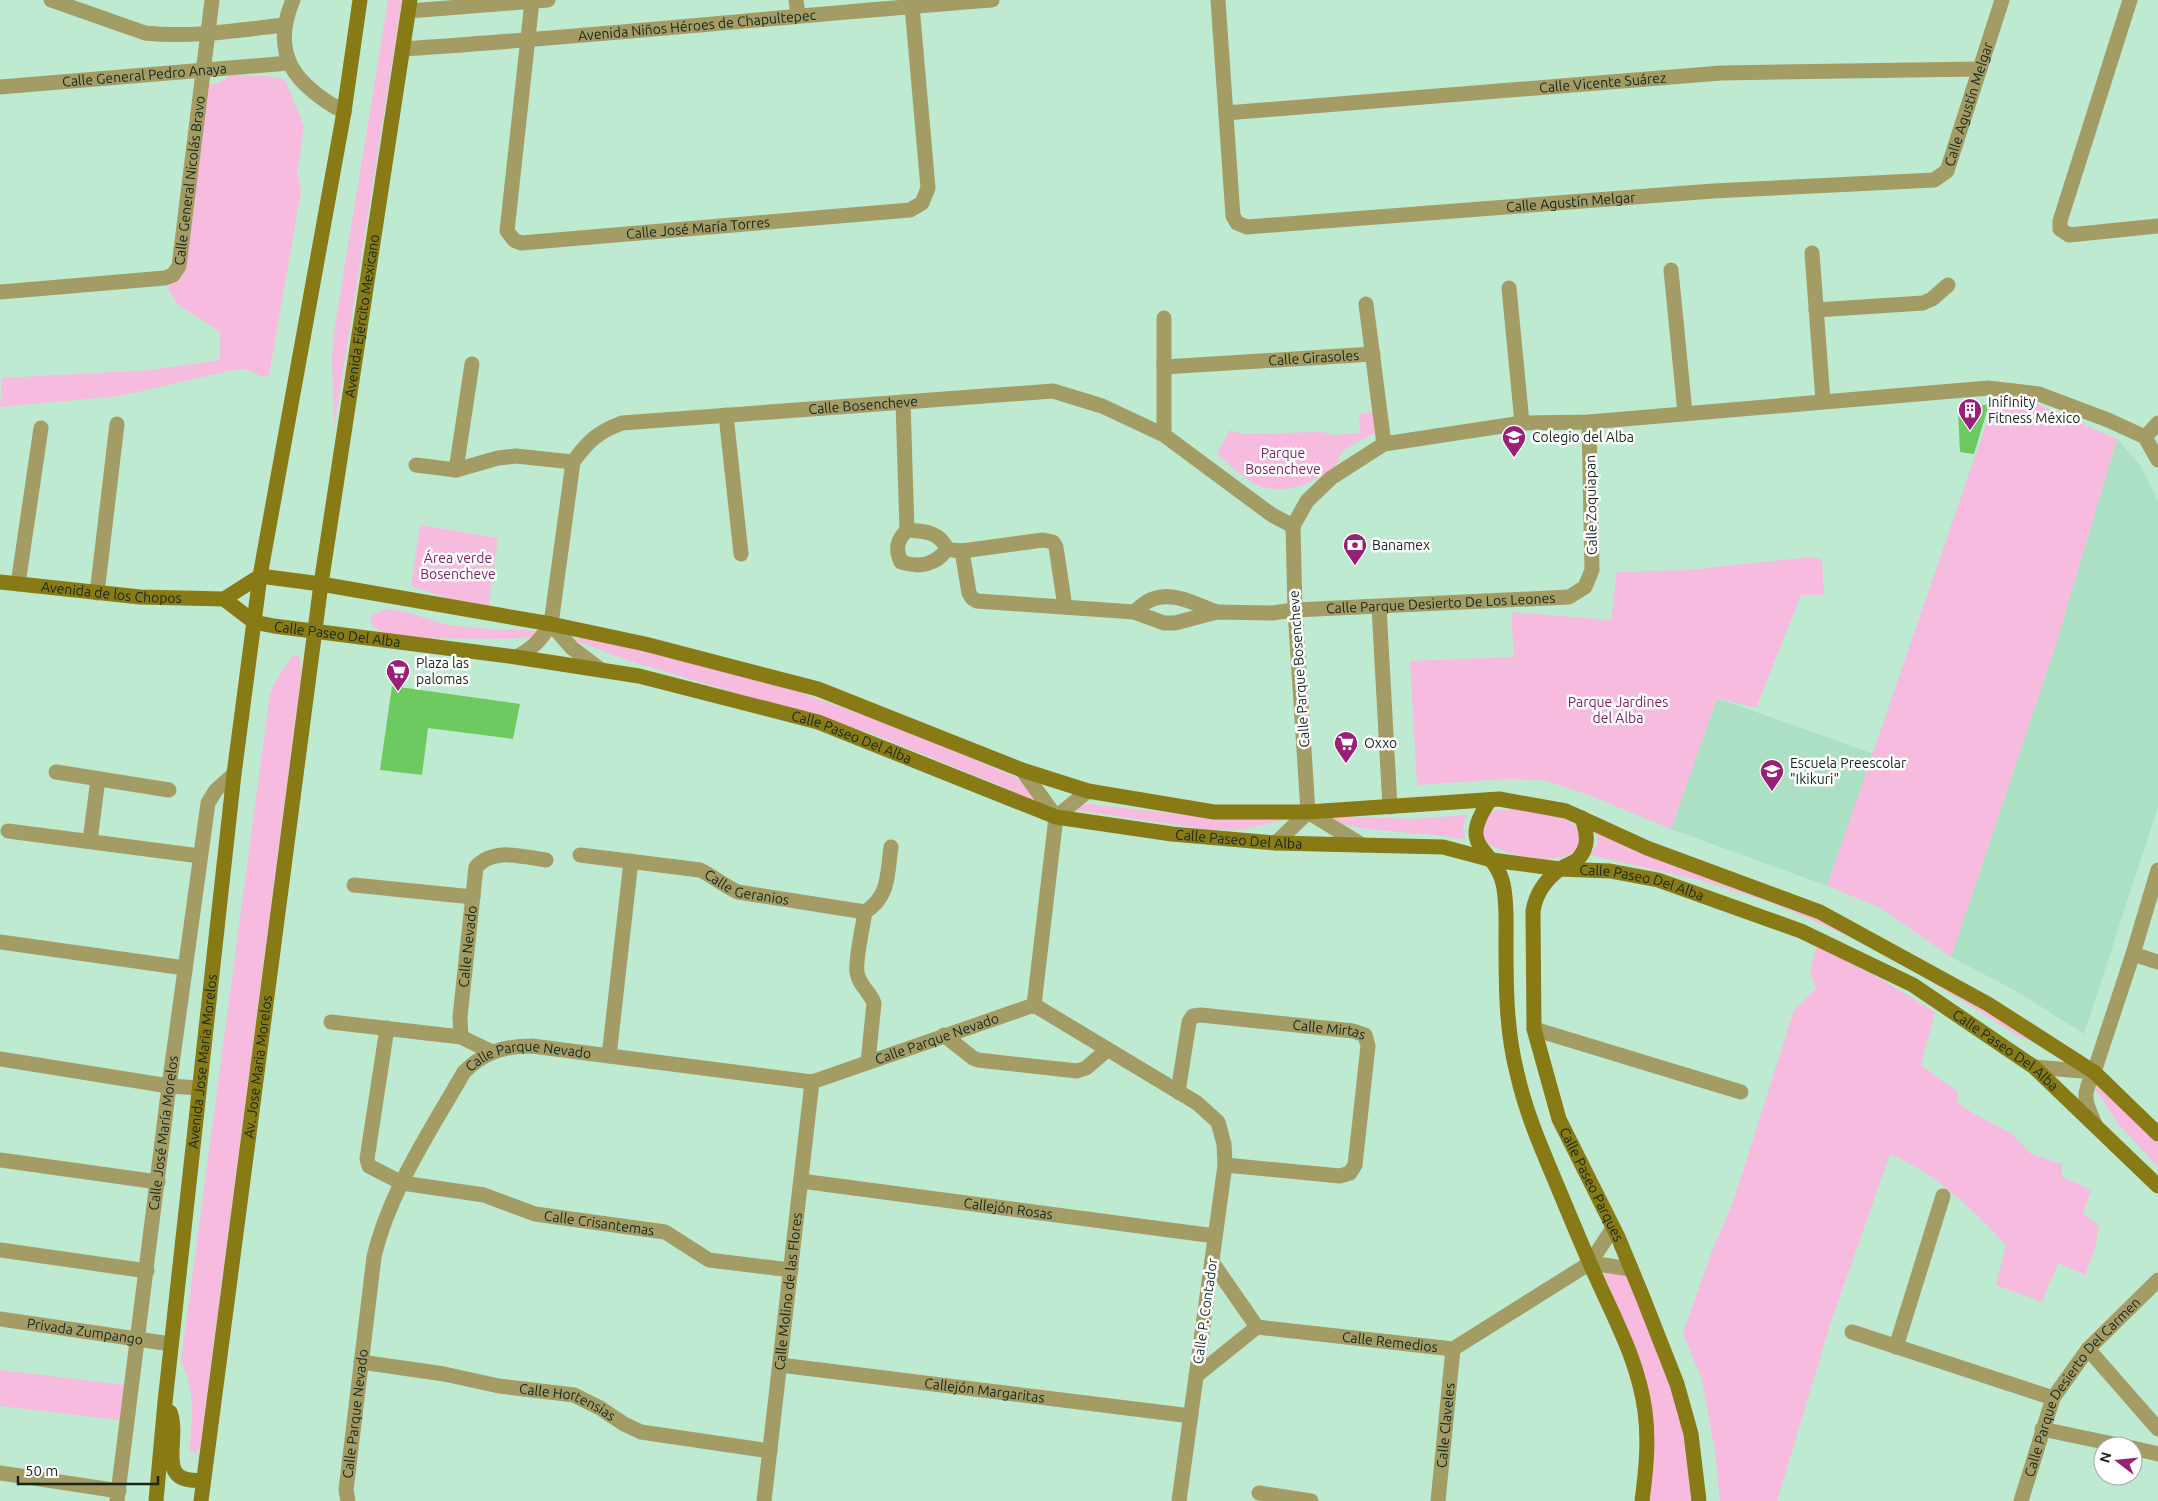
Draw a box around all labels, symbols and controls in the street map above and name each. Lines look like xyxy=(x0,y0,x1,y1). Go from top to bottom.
street label: Avenida Niños Héroes de Chapultepec xyxy=(577,7,817,44)
street label: Calle Agustín Melgar xyxy=(1941,39,1996,168)
street label: Calle General Pedro Anaya xyxy=(61,60,228,90)
street label: Calle Vicente Suárez xyxy=(1539,69,1667,96)
street label: Calle General Nicolás Bravo xyxy=(171,95,208,266)
street label: Calle Agustín Melgar xyxy=(1505,189,1637,215)
street label: Calle José María Torres xyxy=(625,214,771,242)
street label: Avenida Ejército Mexicano xyxy=(342,233,382,399)
street label: Calle Girasoles xyxy=(1268,347,1360,368)
street label: Calle Bosencheve xyxy=(808,393,919,417)
place label: Inifinity Fitness México xyxy=(1988,394,2080,426)
building icon: Inifinity Fitness México xyxy=(1957,397,1983,431)
school or university icon: Colegio del Alba xyxy=(1501,424,1527,458)
place label: Colegio del Alba xyxy=(1532,429,1634,445)
park label: Parque Bosencheve xyxy=(1245,445,1321,477)
street label: Calle Zoquiapan xyxy=(1582,455,1600,555)
bank icon: Banamex xyxy=(1342,532,1368,566)
place label: Banamex xyxy=(1372,537,1430,553)
park label: Área verde Bosencheve xyxy=(420,549,496,582)
street label: Avenida de los Chopos xyxy=(40,578,182,606)
street label: Calle Parque Bosencheve xyxy=(1286,590,1312,748)
street label: Calle Parque Desierto De Los Leones xyxy=(1326,590,1556,617)
street label: Calle Paseo Del Alba xyxy=(273,618,402,650)
place label: Plaza las palomas xyxy=(416,655,469,687)
supermarket icon: Plaza las palomas xyxy=(385,658,411,692)
park label: Parque Jardines del Alba xyxy=(1568,694,1668,726)
street label: Calle Paseo Del Alba xyxy=(790,707,914,767)
supermarket icon: Oxxo xyxy=(1333,730,1359,764)
place label: Oxxo xyxy=(1364,735,1397,751)
place label: Escuela Preescolar "Ikikuri" xyxy=(1790,755,1907,787)
school or university icon: Escuela Preescolar "Ikikuri" xyxy=(1759,758,1785,792)
street label: Calle Paseo Del Alba xyxy=(1175,826,1303,852)
street label: Calle Paseo Del Alba xyxy=(1579,862,1706,904)
street label: Calle Geranios xyxy=(702,866,790,908)
street label: Calle Nevado xyxy=(455,905,480,988)
street label: Avenida Jose Maria Morelos xyxy=(185,973,220,1150)
street label: Av. Jose Maria Morelos xyxy=(241,994,275,1139)
street label: Calle Paseo Del Alba xyxy=(1950,1006,2062,1094)
street label: Calle Parque Nevado xyxy=(873,1010,1001,1068)
street label: Calle Mirtas xyxy=(1292,1017,1368,1043)
street label: Calle Parque Nevado xyxy=(462,1038,592,1075)
street label: Calle José María Morelos xyxy=(145,1054,181,1211)
street label: Calle Paseo Parques xyxy=(1556,1125,1627,1244)
street label: Callejón Rosas xyxy=(963,1195,1054,1222)
street label: Calle Crisantemas xyxy=(543,1207,655,1238)
street label: Calle Molino de las Flores xyxy=(771,1212,805,1371)
street label: Calle P. Contador xyxy=(1190,1256,1220,1365)
street label: Calle Parque Desierto Del Carmen xyxy=(2021,1294,2144,1479)
street label: Privada Zumpango xyxy=(26,1315,144,1348)
street label: Calle Remedios xyxy=(1341,1329,1439,1355)
street label: Calle Parque Nevado xyxy=(339,1348,371,1479)
street label: Callejón Margaritas xyxy=(923,1375,1046,1406)
street label: Calle Hortensias xyxy=(518,1380,619,1424)
street label: Calle Claveles xyxy=(1433,1382,1458,1469)
north arrow xyxy=(2093,1436,2143,1486)
text: N xyxy=(2096,1450,2115,1465)
scale bar xyxy=(18,1454,158,1486)
text: 50 m xyxy=(25,1462,58,1479)

